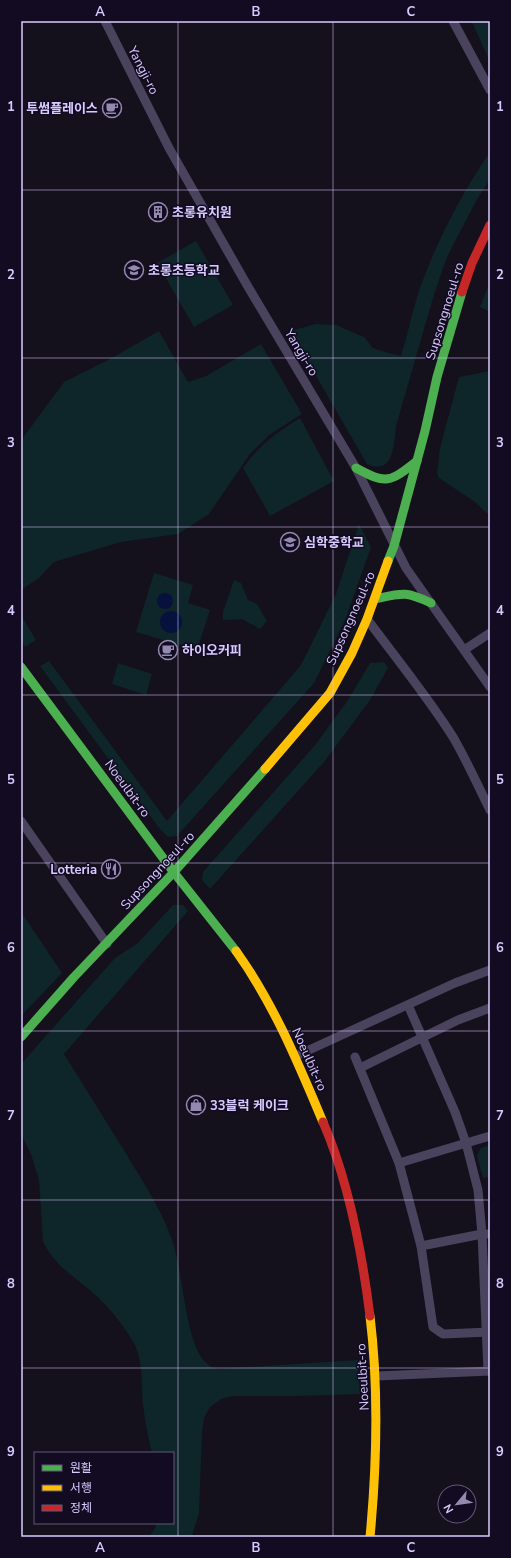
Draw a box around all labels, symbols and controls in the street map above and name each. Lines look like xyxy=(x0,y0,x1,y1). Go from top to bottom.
text: A xyxy=(95,3,105,21)
text: B xyxy=(252,3,261,21)
text: C xyxy=(407,3,416,21)
street label: Yangji-ro xyxy=(123,42,163,98)
cafe icon: 투썸플레이스 xyxy=(101,97,123,119)
text: 1 xyxy=(7,98,15,116)
text: 1 xyxy=(496,98,504,116)
place label: 투썸플레이스 xyxy=(26,100,98,118)
building icon: 초롱유치원 xyxy=(147,201,169,223)
place label: 초롱유치원 xyxy=(172,204,232,222)
school or university icon: 초롱초등학교 xyxy=(123,259,145,281)
street label: Supsongnoeul-ro xyxy=(422,260,468,362)
place label: 초롱초등학교 xyxy=(148,262,220,280)
text: 2 xyxy=(7,266,15,284)
text: 2 xyxy=(496,266,504,284)
street label: Yangji-ro xyxy=(280,325,322,379)
text: 3 xyxy=(7,434,15,452)
text: 3 xyxy=(496,434,504,452)
school or university icon: 심학중학교 xyxy=(279,531,301,553)
place label: 심학중학교 xyxy=(304,534,364,552)
street label: Supsongnoeul-ro xyxy=(322,569,380,668)
text: 4 xyxy=(7,602,15,620)
text: 4 xyxy=(496,602,504,620)
cafe icon: 하이오커피 xyxy=(157,639,179,661)
place label: 하이오커피 xyxy=(182,642,242,660)
street label: Noeulbit-ro xyxy=(100,756,154,821)
text: 5 xyxy=(7,771,15,789)
text: 5 xyxy=(496,771,504,789)
street label: Supsongnoeul-ro xyxy=(117,828,199,914)
restaurant icon: Lotteria xyxy=(100,858,122,880)
place label: Lotteria xyxy=(50,861,97,879)
text: 6 xyxy=(7,939,15,957)
text: 6 xyxy=(496,939,504,957)
street label: Noeulbit-ro xyxy=(287,1025,331,1094)
shop icon: 33블럭 케이크 xyxy=(185,1094,207,1116)
place label: 33블럭 케이크 xyxy=(210,1097,289,1115)
text: 7 xyxy=(7,1107,15,1125)
text: 7 xyxy=(496,1107,504,1125)
text: 8 xyxy=(7,1275,15,1293)
text: 8 xyxy=(496,1275,504,1293)
street label: Noeulbit-ro xyxy=(352,1343,374,1411)
text: 9 xyxy=(7,1443,15,1461)
text: 9 xyxy=(496,1443,504,1461)
legend xyxy=(34,1452,174,1524)
text: 원활 xyxy=(70,1460,92,1476)
text: 서행 xyxy=(70,1480,92,1496)
north arrow xyxy=(437,1484,477,1524)
text: 정체 xyxy=(70,1500,92,1516)
text: N xyxy=(440,1501,457,1516)
text: A xyxy=(95,1539,105,1557)
text: B xyxy=(252,1539,261,1557)
text: C xyxy=(407,1539,416,1557)

